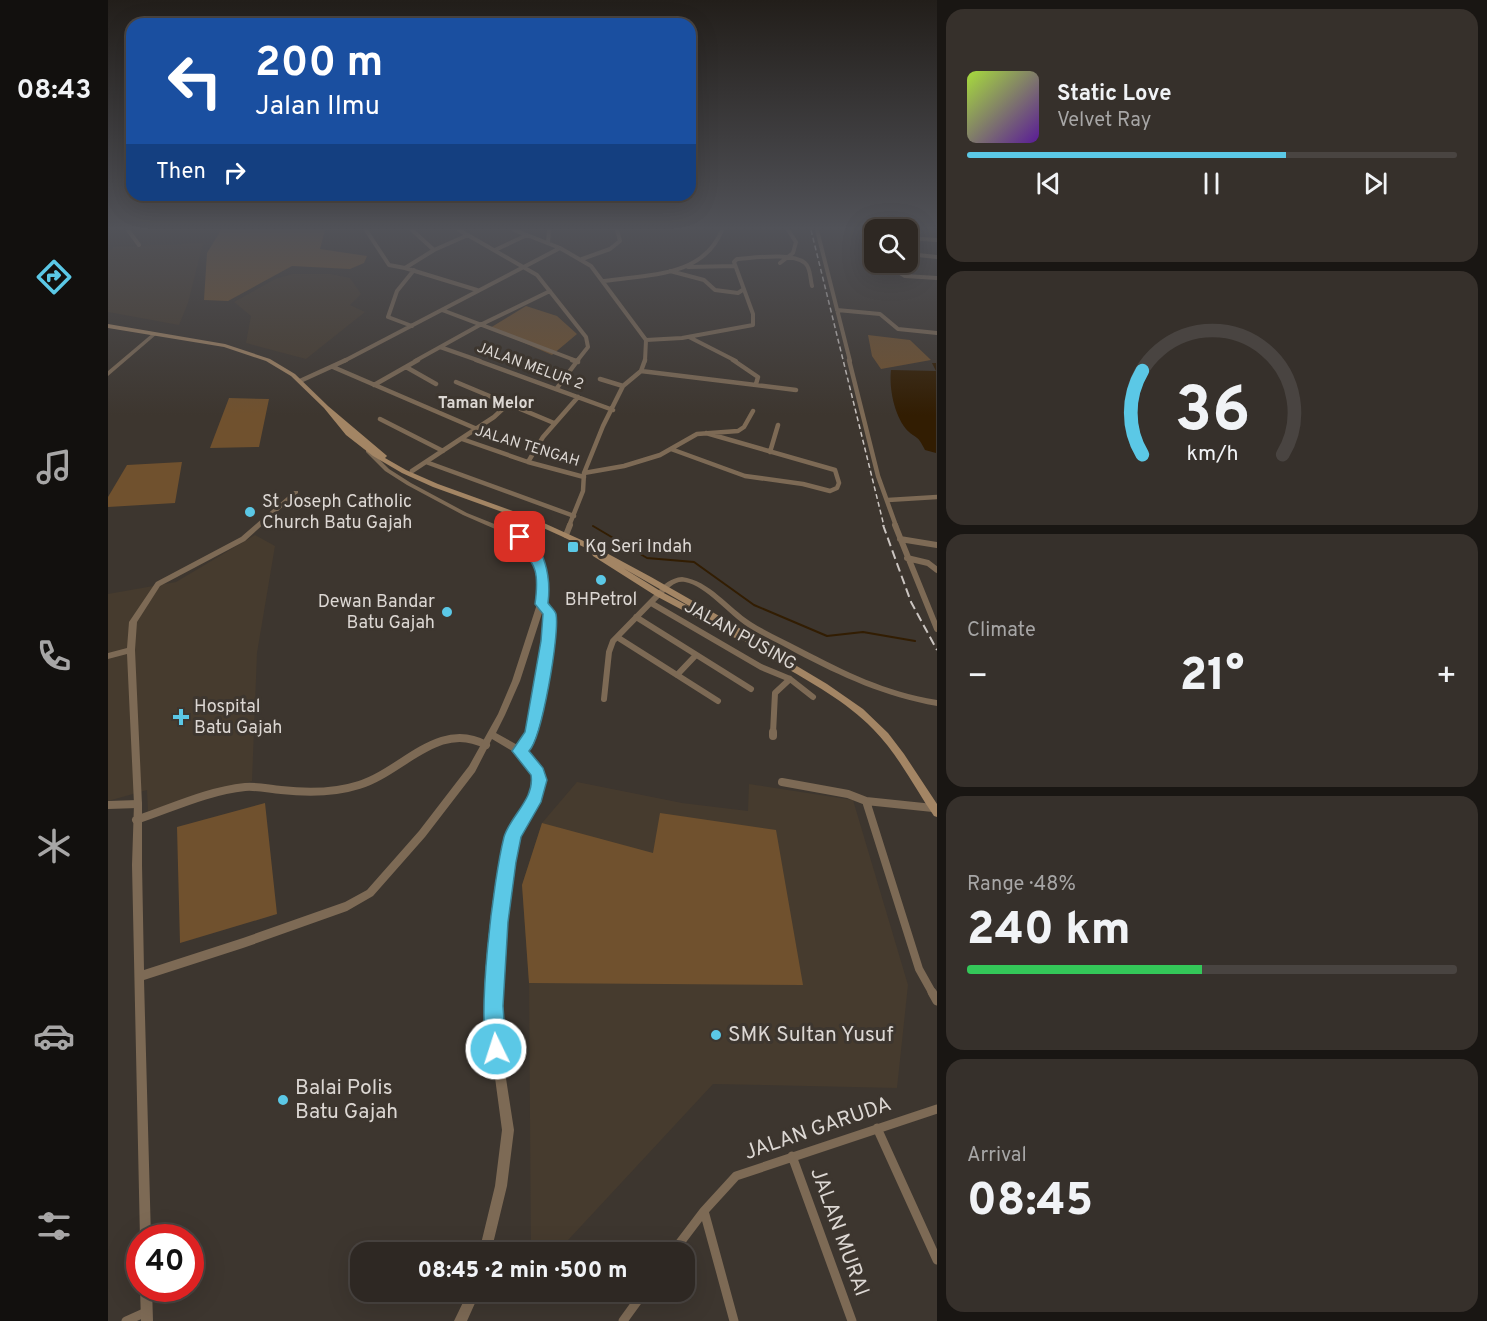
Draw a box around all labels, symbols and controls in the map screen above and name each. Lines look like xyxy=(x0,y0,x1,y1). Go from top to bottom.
text: 200 m xyxy=(255,38,383,91)
icon: left xyxy=(156,42,234,120)
text: 08:43 xyxy=(17,74,91,108)
text: Static Love xyxy=(1057,81,1171,108)
text: Jalan Ilmu xyxy=(255,90,380,124)
text: Velvet Ray xyxy=(1057,108,1151,134)
icon: right xyxy=(218,156,251,189)
text: Then xyxy=(156,159,206,186)
icon: previous xyxy=(1032,167,1065,200)
icon: pause xyxy=(1195,167,1228,200)
icon: next xyxy=(1359,167,1392,200)
map controls xyxy=(864,219,918,273)
button: search xyxy=(864,219,918,273)
icon: directions xyxy=(33,256,75,298)
street label: JALAN MELUR 2 xyxy=(474,339,586,395)
text: 36 xyxy=(1174,374,1250,453)
district label: Taman Melor xyxy=(438,394,534,414)
street label: JALAN TENGAH xyxy=(472,422,582,472)
text: km/h xyxy=(1186,442,1238,469)
icon: music xyxy=(33,446,75,488)
place label: St Joseph Catholic Church Batu Gajah xyxy=(262,491,412,535)
marker: St Joseph Catholic Church Batu Gajah xyxy=(243,505,257,519)
pin xyxy=(494,511,545,562)
icon: arrive xyxy=(503,520,536,553)
place label: Kg Seri Indah xyxy=(585,536,692,559)
marker: Kg Seri Indah xyxy=(566,540,580,554)
marker: BHPetrol xyxy=(594,573,608,587)
place label: BHPetrol xyxy=(565,589,637,612)
place label: Dewan Bandar Batu Gajah xyxy=(318,591,435,635)
street label: JALAN PUSING xyxy=(680,596,800,676)
marker: Dewan Bandar Batu Gajah xyxy=(440,605,454,619)
text: Climate xyxy=(967,618,1036,644)
icon: phone xyxy=(33,635,75,677)
text: 21° xyxy=(1180,649,1244,706)
text: − xyxy=(967,657,988,699)
text: + xyxy=(1436,657,1457,699)
place label: Hospital Batu Gajah xyxy=(194,696,282,740)
marker: Hospital Batu Gajah xyxy=(172,708,190,726)
icon: climate xyxy=(33,825,75,867)
text: Range · 48% xyxy=(967,872,1076,898)
text: 240 km xyxy=(967,903,1131,960)
icon: car xyxy=(33,1015,75,1057)
position arrow xyxy=(464,1017,528,1081)
place label: SMK Sultan Yusuf xyxy=(728,1022,893,1049)
marker: SMK Sultan Yusuf xyxy=(709,1028,723,1042)
place label: Balai Polis Batu Gajah xyxy=(295,1075,398,1126)
street label: JALAN GARUDA xyxy=(741,1091,895,1167)
marker: Balai Polis Batu Gajah xyxy=(276,1093,290,1107)
text: Arrival xyxy=(967,1143,1027,1169)
street label: JALAN MURAI xyxy=(803,1164,875,1300)
text: 08:45 xyxy=(967,1174,1093,1231)
icon: filters xyxy=(33,1205,75,1247)
speed limit sign: 40 xyxy=(126,1224,204,1302)
text: 08:45 · 2 min · 500 m xyxy=(417,1258,628,1285)

